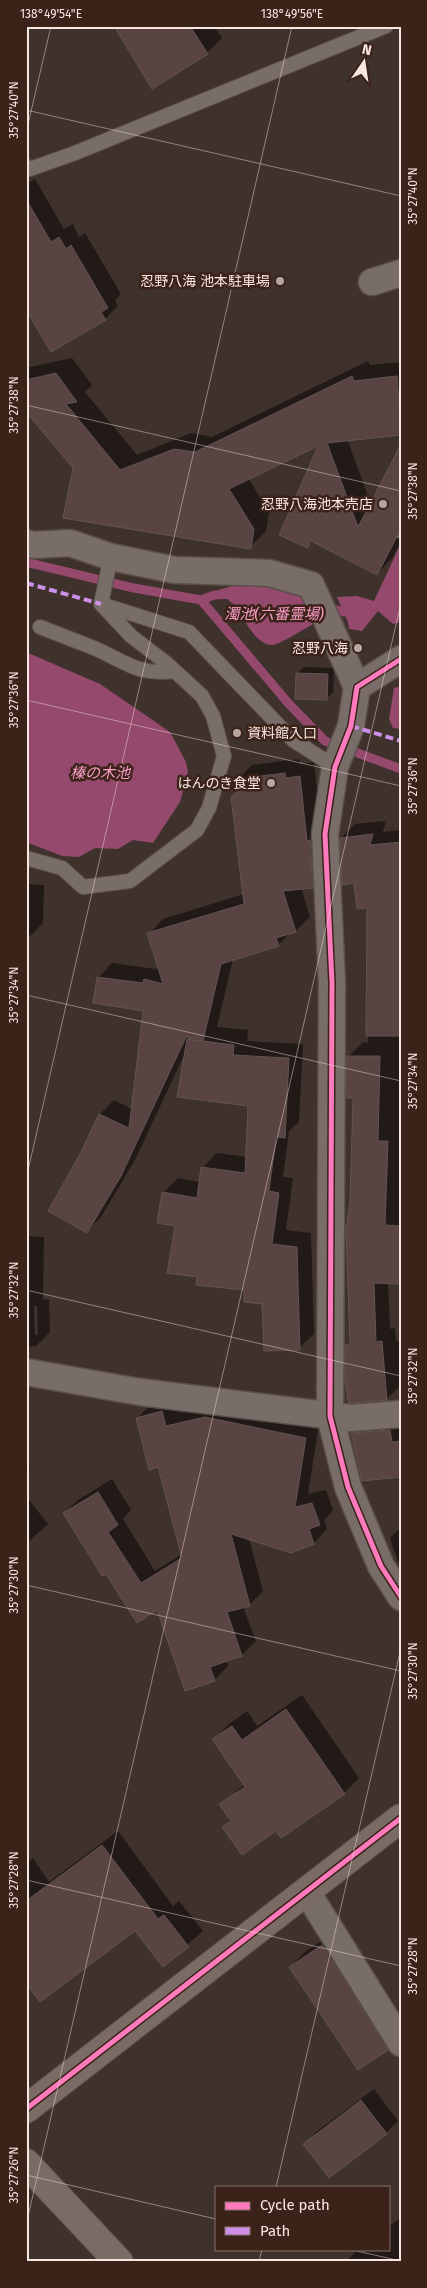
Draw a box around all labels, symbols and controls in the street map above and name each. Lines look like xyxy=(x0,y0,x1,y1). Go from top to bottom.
text: 138°49'54"E xyxy=(20,7,82,21)
text: 138°49'56"E xyxy=(261,7,323,21)
north arrow xyxy=(340,38,390,88)
text: N xyxy=(360,40,373,59)
text: 35°27'40"N xyxy=(7,81,21,139)
text: 35°27'40"N xyxy=(406,167,420,225)
place label: 忍野八海 池本駐車場 xyxy=(140,273,270,290)
marker: 忍野八海 池本駐車場 xyxy=(274,275,286,287)
text: 35°27'38"N xyxy=(7,376,21,434)
text: 35°27'38"N xyxy=(406,462,420,520)
place label: 忍野八海池本売店 xyxy=(261,496,373,513)
marker: 忍野八海池本売店 xyxy=(377,498,389,510)
water label: 濁池(六番霊場) xyxy=(224,605,324,623)
place label: 忍野八海 xyxy=(292,640,348,657)
marker: 忍野八海 xyxy=(352,642,364,654)
text: 35°27'36"N xyxy=(7,671,21,729)
place label: 資料館入口 xyxy=(247,725,317,742)
marker: 資料館入口 xyxy=(231,727,243,739)
text: 35°27'36"N xyxy=(406,757,420,815)
water label: 榛の木池 xyxy=(70,764,132,782)
place label: はんのき食堂 xyxy=(177,775,261,792)
marker: はんのき食堂 xyxy=(265,777,277,789)
text: 35°27'34"N xyxy=(7,967,21,1023)
text: 35°27'34"N xyxy=(406,1053,420,1109)
text: 35°27'32"N xyxy=(7,1262,21,1318)
text: 35°27'32"N xyxy=(406,1348,420,1404)
text: 35°27'30"N xyxy=(7,1556,21,1614)
text: 35°27'30"N xyxy=(406,1642,420,1700)
text: 35°27'28"N xyxy=(7,1851,21,1909)
text: 35°27'28"N xyxy=(406,1937,420,1995)
text: 35°27'26"N xyxy=(7,2146,21,2204)
legend xyxy=(215,2186,390,2250)
text: Cycle path xyxy=(260,2196,330,2214)
text: Path xyxy=(260,2222,290,2240)

